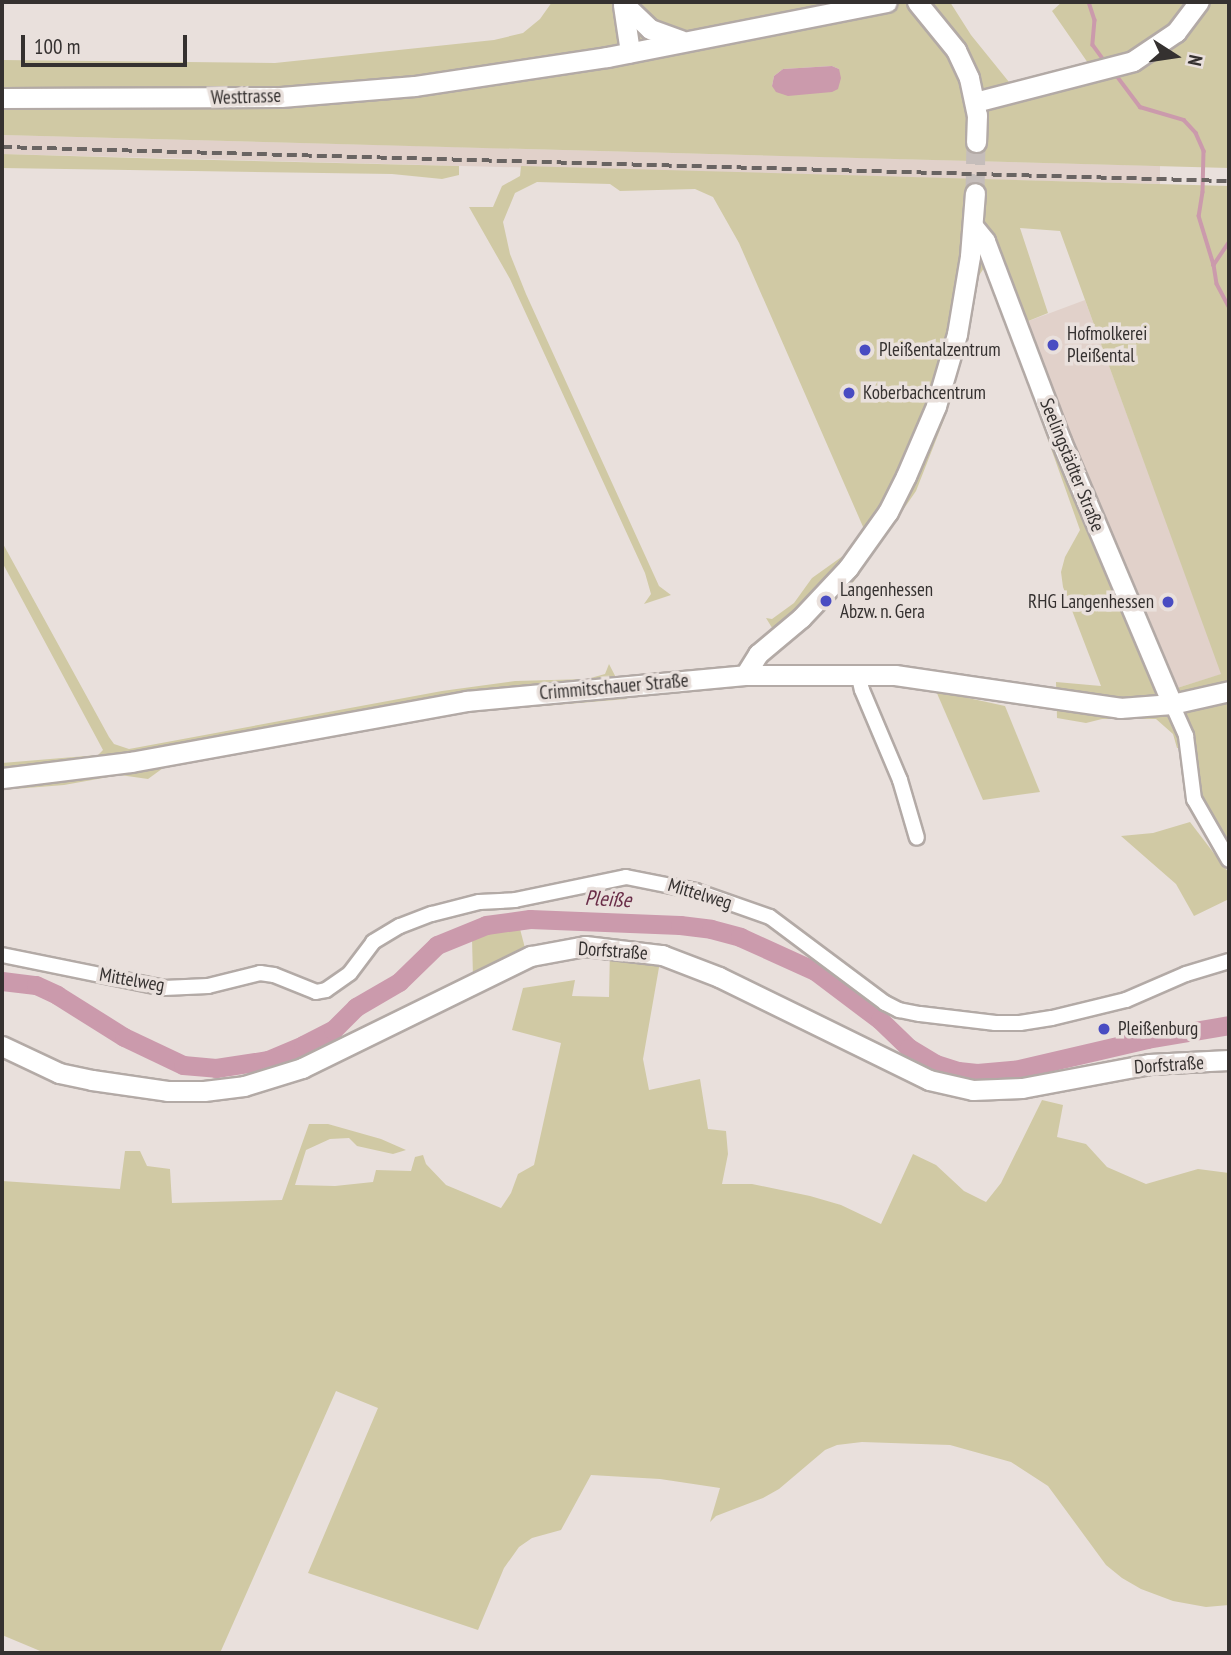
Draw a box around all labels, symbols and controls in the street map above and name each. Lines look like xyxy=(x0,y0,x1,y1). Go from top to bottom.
scale bar xyxy=(24,21,191,65)
north arrow xyxy=(1140,21,1210,91)
text: 100 m xyxy=(34,33,80,60)
text: N xyxy=(1183,53,1208,68)
street label: Westtrasse xyxy=(210,84,282,110)
place label: Hofmolkerei Pleißental xyxy=(1067,323,1147,367)
marker: Hofmolkerei Pleißental xyxy=(1045,337,1061,353)
place label: Pleißentalzentrum xyxy=(879,339,1001,361)
marker: Pleißentalzentrum xyxy=(857,342,873,358)
place label: Koberbachcentrum xyxy=(863,382,986,404)
marker: Koberbachcentrum xyxy=(841,385,857,401)
street label: Seelingstädter Straße xyxy=(1035,395,1109,535)
place label: Langenhessen Abzw. n. Gera xyxy=(840,579,933,623)
place label: RHG Langenhessen xyxy=(1028,591,1154,613)
marker: Langenhessen Abzw. n. Gera xyxy=(818,593,834,609)
marker: RHG Langenhessen xyxy=(1160,594,1176,610)
street label: Crimmitschauer Straße xyxy=(538,669,690,705)
street label: Mittelweg xyxy=(665,873,735,915)
water label: Pleiße xyxy=(584,885,632,913)
street label: Dorfstraße xyxy=(577,937,649,965)
street label: Mittelweg xyxy=(98,963,166,997)
place label: Pleißenburg xyxy=(1118,1018,1198,1040)
marker: Pleißenburg xyxy=(1096,1021,1112,1037)
street label: Dorfstraße xyxy=(1133,1051,1205,1079)

